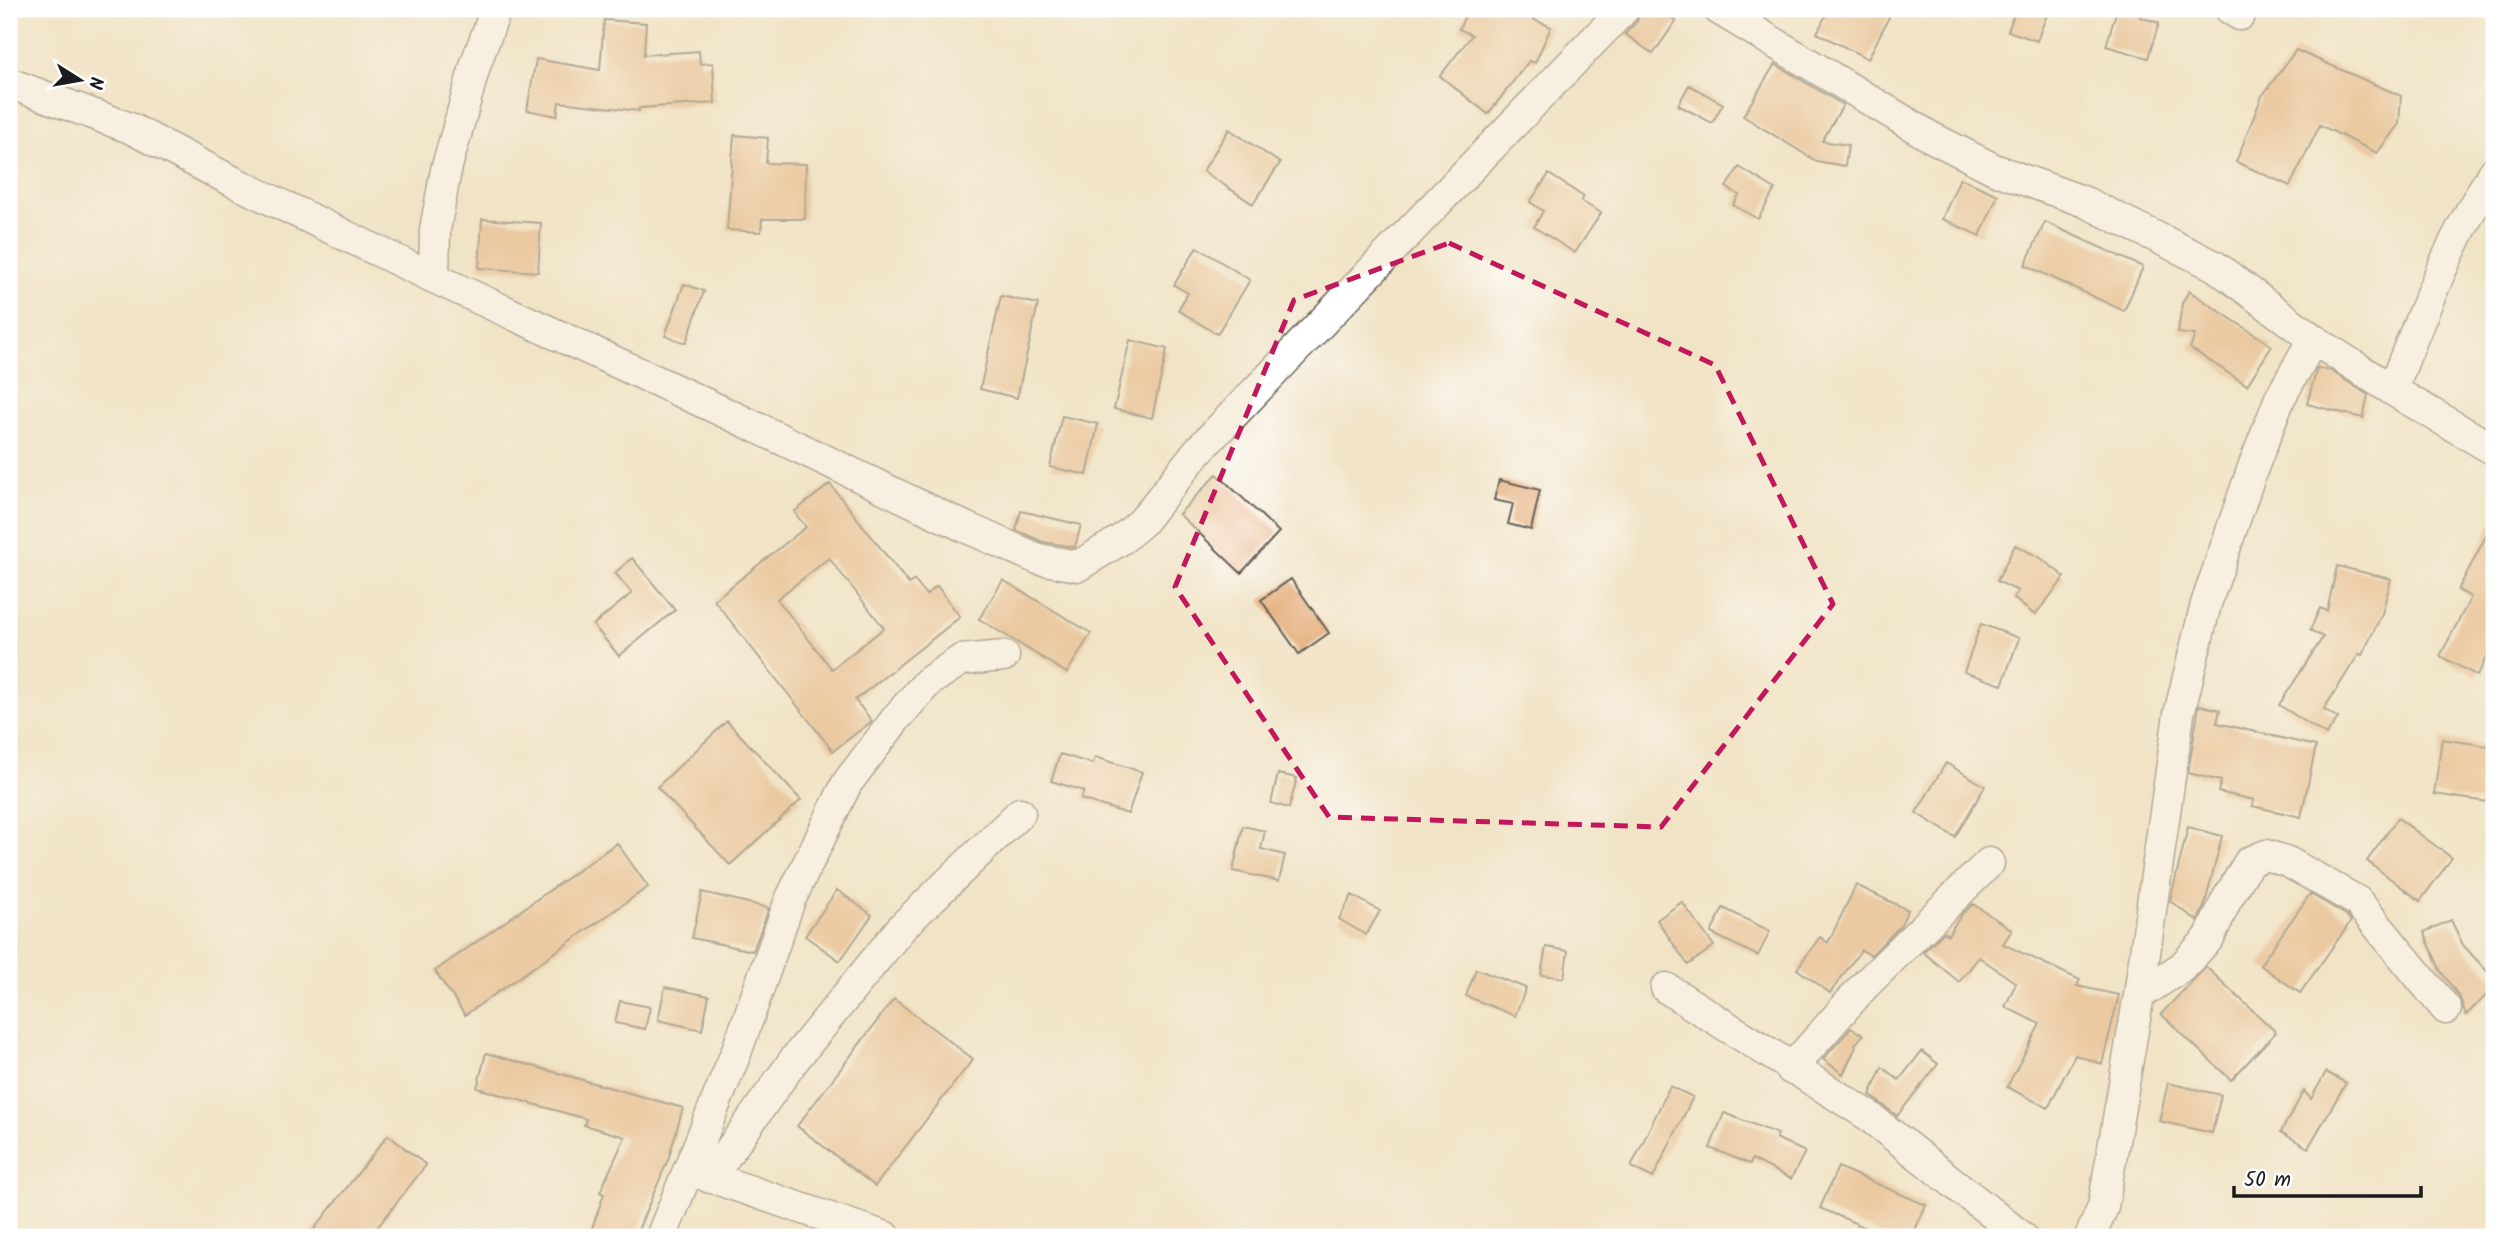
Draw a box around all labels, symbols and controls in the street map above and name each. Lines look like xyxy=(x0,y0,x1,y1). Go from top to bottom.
north arrow xyxy=(46,46,116,116)
text: N xyxy=(79,74,111,92)
scale bar xyxy=(2234,1155,2421,1199)
text: 50 m xyxy=(2244,1164,2291,1197)

